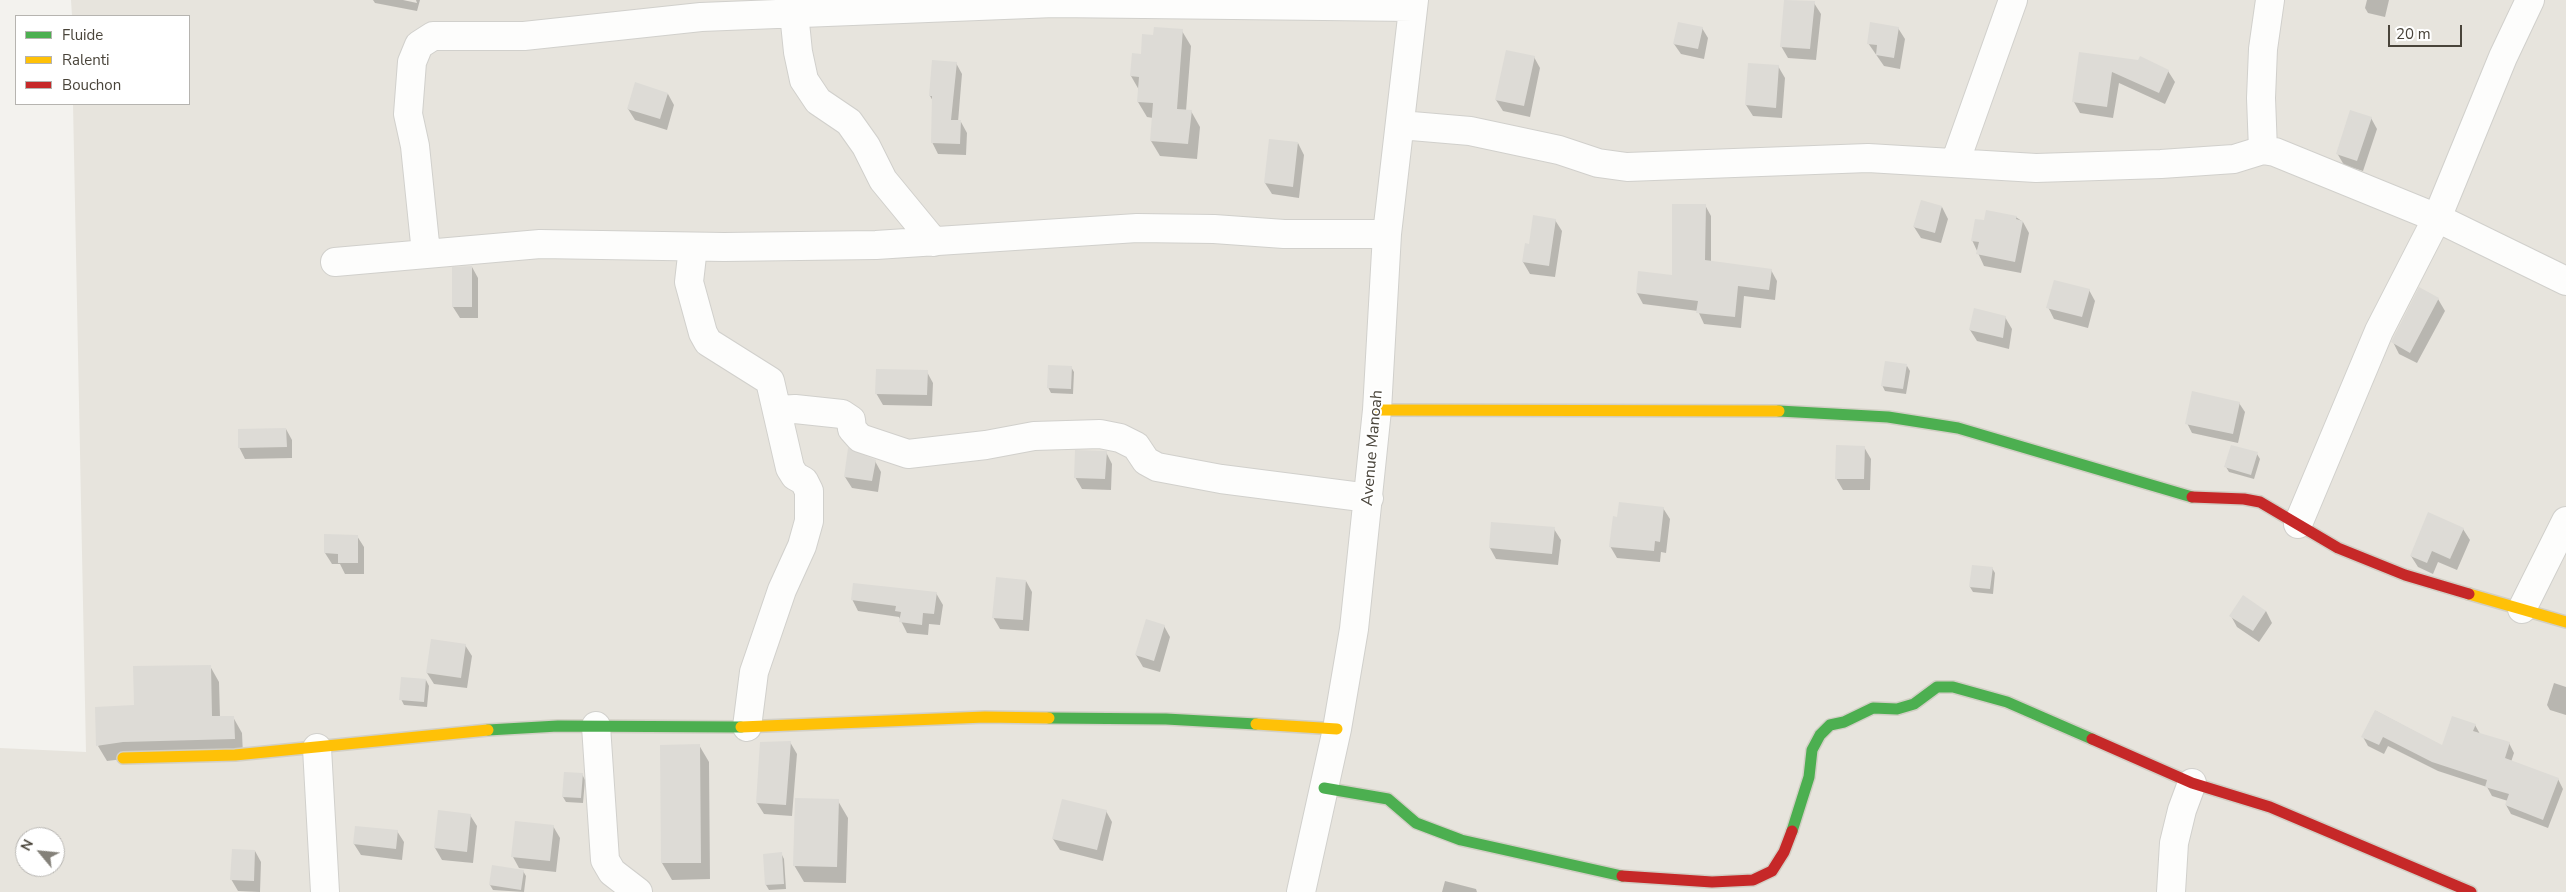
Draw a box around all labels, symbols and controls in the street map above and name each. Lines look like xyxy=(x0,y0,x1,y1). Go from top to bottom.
legend xyxy=(15,15,190,105)
scale bar xyxy=(2391,15,2465,47)
text: 20 m xyxy=(2396,24,2431,44)
text: Fluide xyxy=(62,25,103,45)
text: Ralenti xyxy=(62,50,110,70)
text: Bouchon xyxy=(62,75,121,95)
street label: Avenue Manoah xyxy=(1358,389,1388,507)
north arrow xyxy=(15,827,65,877)
text: N xyxy=(16,836,38,854)

